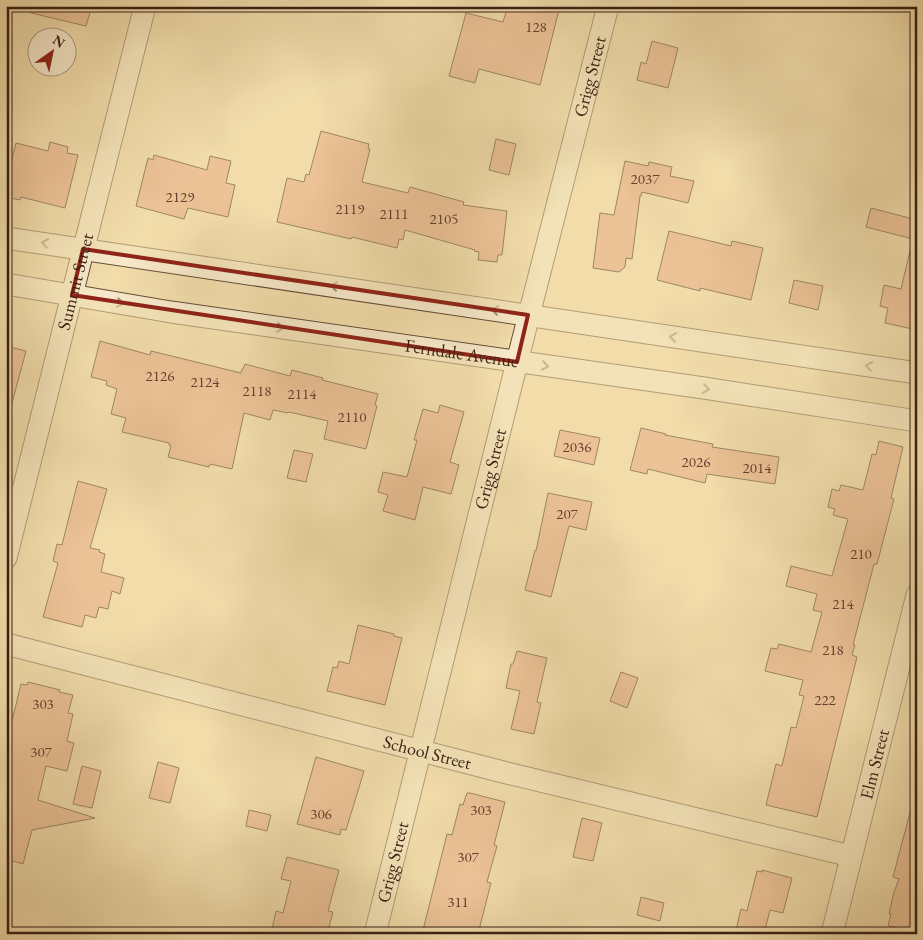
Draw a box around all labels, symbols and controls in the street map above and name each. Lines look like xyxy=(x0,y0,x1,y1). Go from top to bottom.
house number: 128 xyxy=(525,17,547,36)
north arrow xyxy=(28,28,78,78)
text: N xyxy=(49,30,69,52)
street label: Grigg Street xyxy=(568,33,611,119)
house number: 2037 xyxy=(631,169,660,188)
house number: 2129 xyxy=(166,187,194,206)
house number: 2119 xyxy=(336,199,364,218)
house number: 2111 xyxy=(380,204,408,223)
house number: 2105 xyxy=(430,209,458,228)
street label: Summit Street xyxy=(52,230,98,332)
one-way arrow xyxy=(41,239,49,249)
one-way arrow xyxy=(330,282,339,292)
one-way arrow xyxy=(115,298,124,308)
one-way arrow xyxy=(491,306,499,316)
one-way arrow xyxy=(276,322,285,332)
one-way arrow xyxy=(669,332,677,342)
street label: Ferndale Avenue xyxy=(404,334,520,372)
one-way arrow xyxy=(541,360,549,371)
one-way arrow xyxy=(864,361,873,371)
house number: 2126 xyxy=(146,366,174,385)
house number: 2124 xyxy=(191,372,220,391)
house number: 2118 xyxy=(243,381,271,400)
one-way arrow xyxy=(702,383,710,394)
house number: 2114 xyxy=(288,384,317,403)
house number: 2110 xyxy=(338,407,366,426)
street label: Grigg Street xyxy=(469,426,511,512)
house number: 2036 xyxy=(563,437,591,456)
house number: 2026 xyxy=(682,452,710,471)
house number: 2014 xyxy=(743,458,772,477)
house number: 207 xyxy=(556,504,579,523)
house number: 210 xyxy=(850,544,872,563)
house number: 214 xyxy=(832,594,855,613)
house number: 218 xyxy=(822,640,844,659)
house number: 222 xyxy=(814,690,837,709)
house number: 303 xyxy=(32,694,54,713)
street label: Elm Street xyxy=(854,726,894,802)
street label: School Street xyxy=(381,730,474,774)
house number: 307 xyxy=(30,742,53,761)
house number: 303 xyxy=(470,800,492,819)
house number: 306 xyxy=(310,804,332,823)
street label: Grigg Street xyxy=(371,819,414,905)
house number: 307 xyxy=(457,847,480,866)
house number: 311 xyxy=(447,892,469,911)

